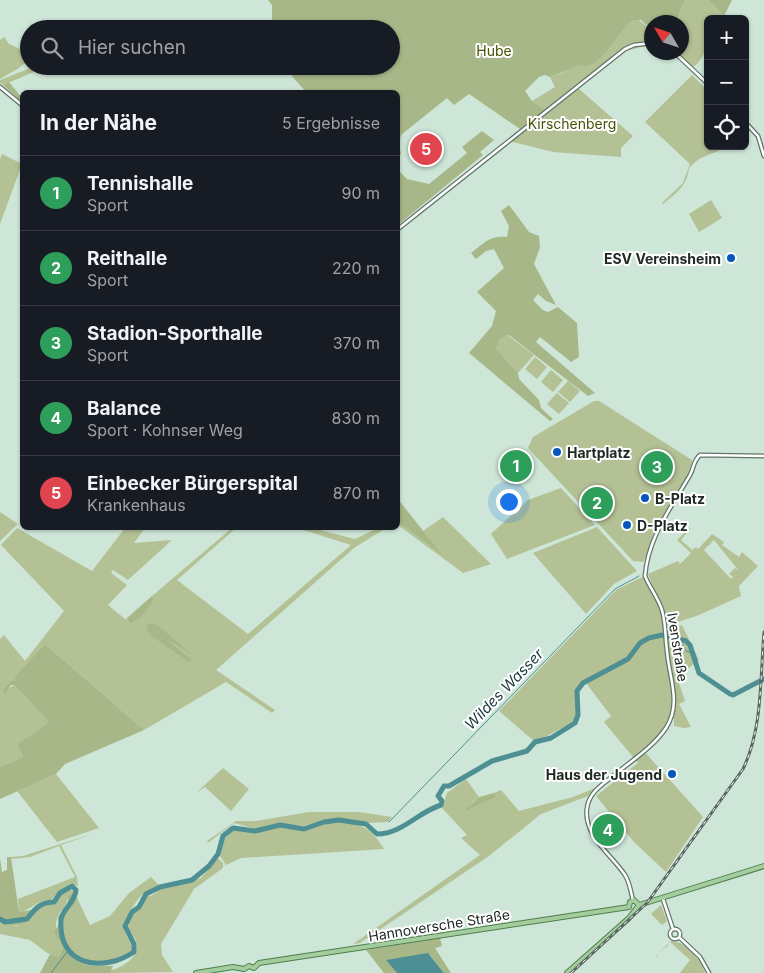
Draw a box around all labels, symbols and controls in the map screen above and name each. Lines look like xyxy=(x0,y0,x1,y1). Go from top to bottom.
north arrow xyxy=(644,15,689,60)
map controls xyxy=(704,15,749,150)
button: + xyxy=(704,15,749,60)
search box xyxy=(20,20,400,75)
icon: search xyxy=(38,34,66,62)
text: Hier suchen xyxy=(78,36,186,59)
park label: Hube xyxy=(476,42,512,59)
button: − xyxy=(704,60,749,105)
button: locate xyxy=(704,105,749,150)
text: In der Nähe xyxy=(40,110,157,135)
text: 5 Ergebnisse xyxy=(282,113,380,133)
park label: Kirschenberg xyxy=(528,115,616,132)
pin: 5 xyxy=(410,130,442,168)
text: Tennishalle xyxy=(87,172,193,195)
text: 1 xyxy=(53,183,59,203)
text: 90 m xyxy=(341,183,380,203)
text: Sport xyxy=(87,195,128,215)
text: Reithalle xyxy=(87,247,167,270)
place label: ESV Vereinsheim xyxy=(604,250,721,267)
marker: ESV Vereinsheim xyxy=(725,252,737,264)
text: 2 xyxy=(51,258,61,278)
text: 220 m xyxy=(332,258,380,278)
text: Sport xyxy=(87,270,128,290)
text: Stadion-Sporthalle xyxy=(87,322,263,345)
text: 3 xyxy=(51,333,61,353)
text: 370 m xyxy=(333,333,380,353)
text: Sport xyxy=(87,345,128,365)
text: Balance xyxy=(87,397,161,420)
text: 4 xyxy=(51,408,61,428)
text: 830 m xyxy=(332,408,380,428)
text: Sport · Kohnser Weg xyxy=(87,420,243,440)
place label: Hartplatz xyxy=(567,444,631,461)
marker: Hartplatz xyxy=(551,446,563,458)
pin: 1 xyxy=(500,447,532,485)
pin: 3 xyxy=(641,448,673,486)
text: Einbecker Bürgerspital xyxy=(87,472,298,495)
text: 5 xyxy=(51,483,61,503)
text: 870 m xyxy=(333,483,380,503)
pin: 2 xyxy=(581,484,613,522)
your location xyxy=(496,489,522,515)
place label: B-Platz xyxy=(655,490,705,507)
marker: B-Platz xyxy=(639,492,651,504)
text: Krankenhaus xyxy=(87,495,186,515)
place label: D-Platz xyxy=(637,517,688,534)
marker: D-Platz xyxy=(621,519,633,531)
street label: Ivenstraße xyxy=(664,611,692,683)
water label: Wildes Wasser xyxy=(461,644,548,733)
place label: Haus der Jugend xyxy=(546,766,662,783)
marker: Haus der Jugend xyxy=(666,768,678,780)
pin: 4 xyxy=(592,811,624,849)
street label: Hannoversche Straße xyxy=(367,905,511,945)

